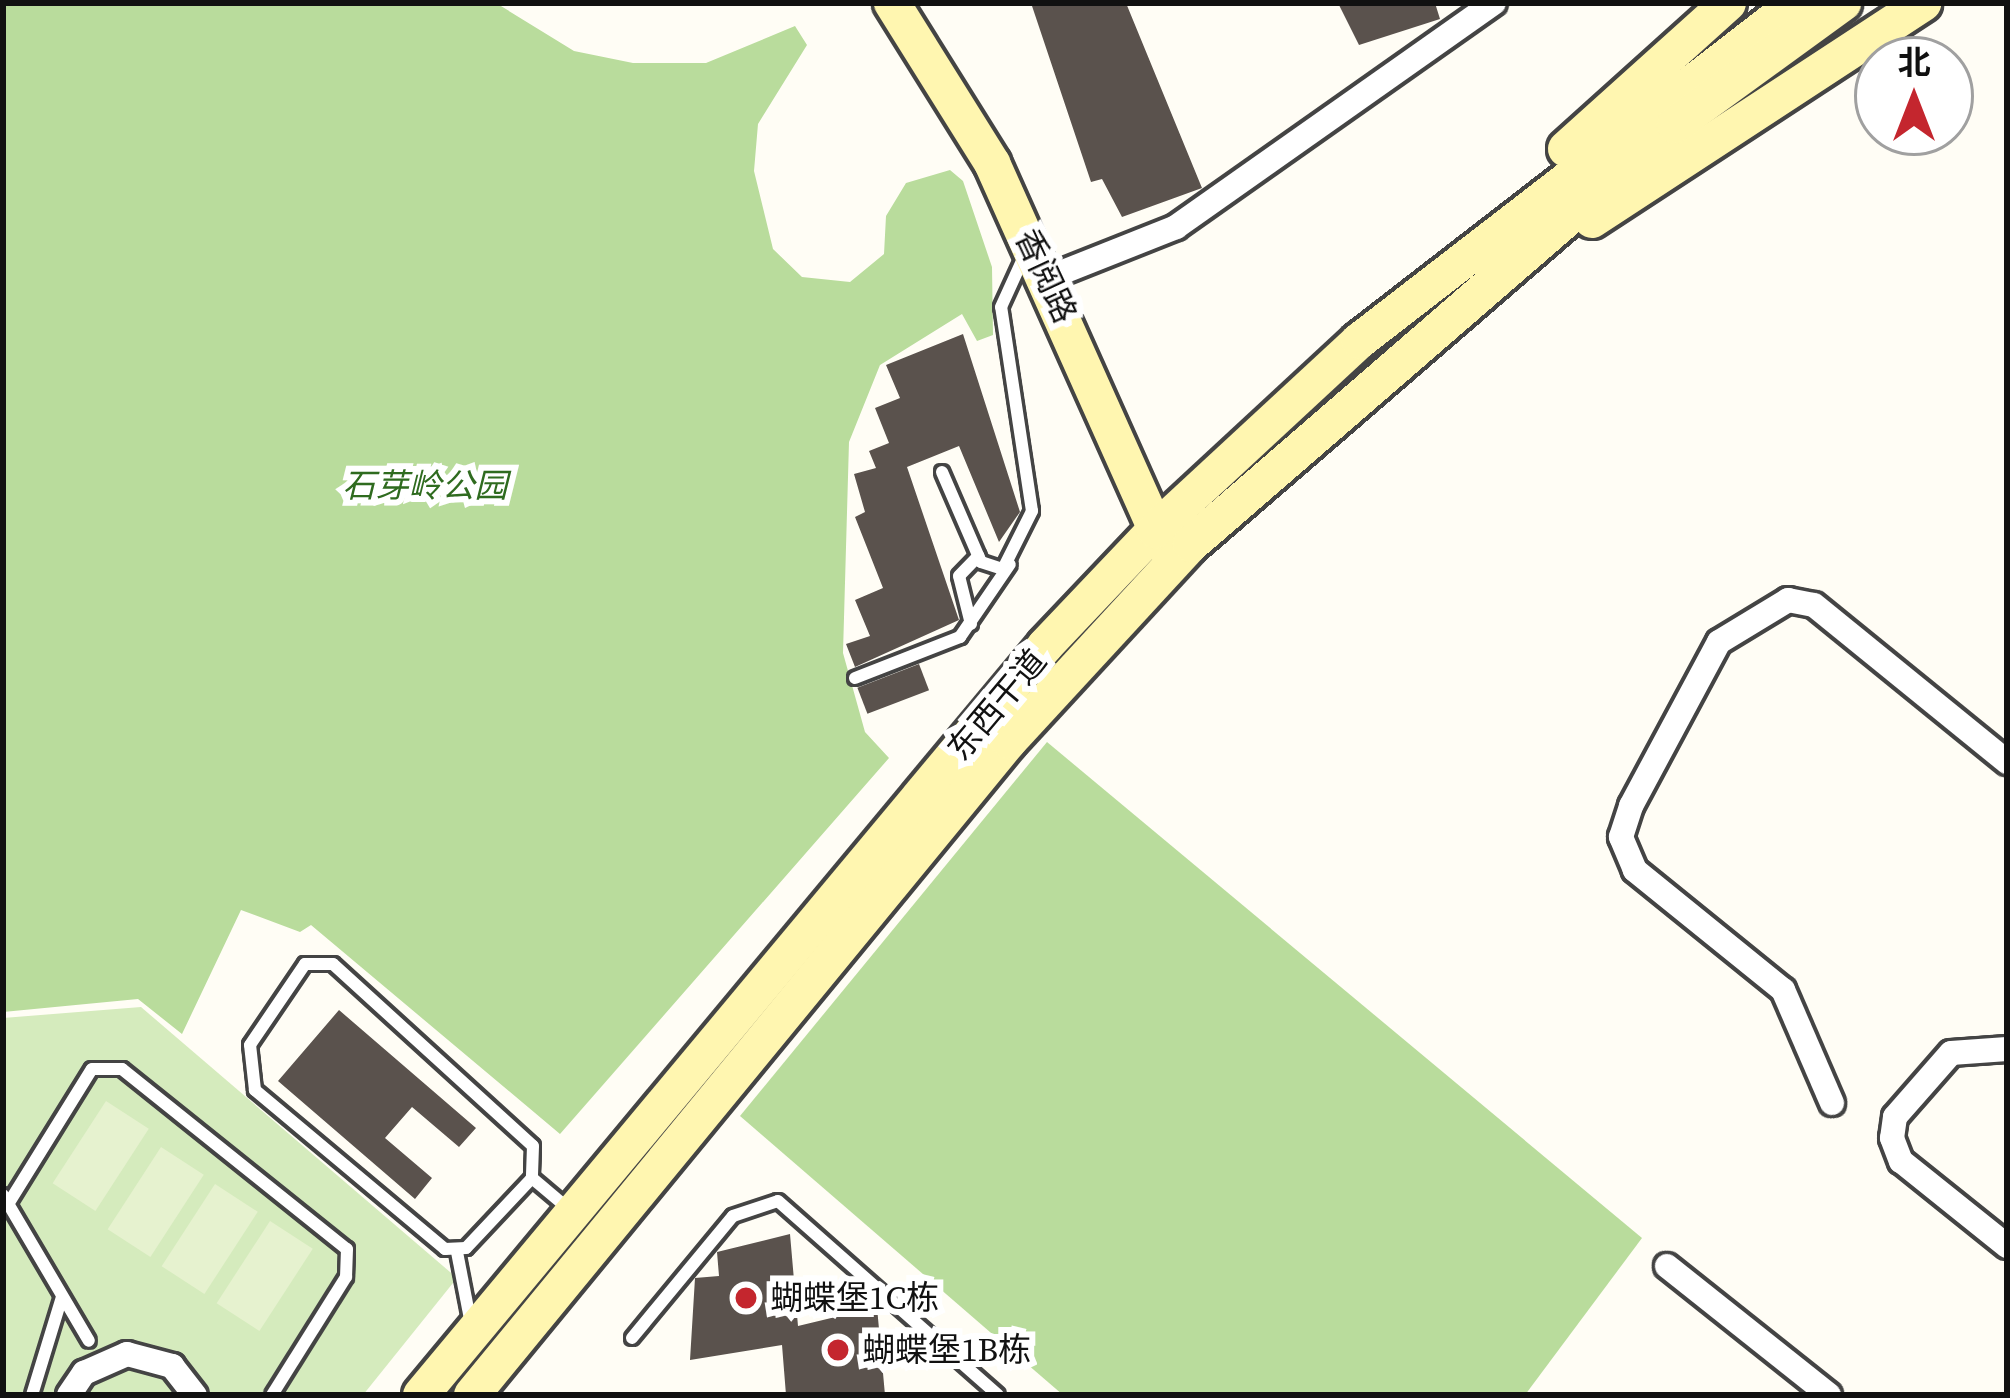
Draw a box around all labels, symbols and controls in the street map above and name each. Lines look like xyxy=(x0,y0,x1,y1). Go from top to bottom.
north arrow xyxy=(1854,36,1974,156)
text: 北 xyxy=(1898,40,1931,85)
street label: 香阅路 xyxy=(1007,223,1085,329)
park label: 石芽岭公园 xyxy=(343,466,507,506)
street label: 东西干道 xyxy=(939,642,1055,768)
place label: 蝴蝶堡1C栋 xyxy=(770,1278,939,1318)
marker: 蝴蝶堡1C栋 xyxy=(733,1285,759,1311)
place label: 蝴蝶堡1B栋 xyxy=(862,1330,1031,1370)
marker: 蝴蝶堡1B栋 xyxy=(825,1337,851,1363)

